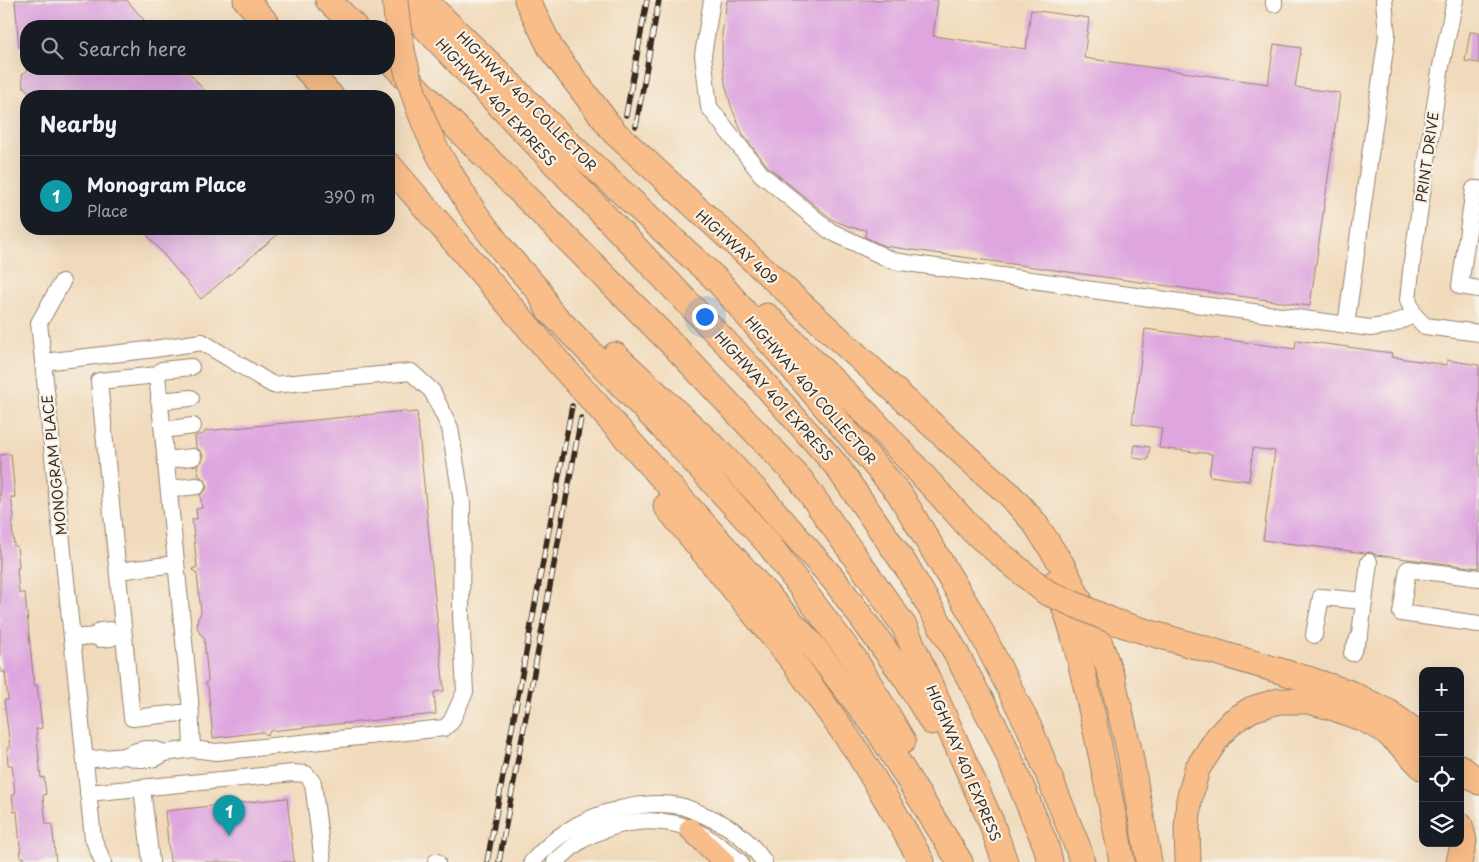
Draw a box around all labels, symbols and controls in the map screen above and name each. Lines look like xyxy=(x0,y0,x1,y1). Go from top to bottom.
search box xyxy=(20,20,395,75)
street label: HIGHWAY 401 COLLECTOR xyxy=(452,26,602,176)
street label: HIGHWAY 401 EXPRESS xyxy=(431,33,561,171)
icon: search xyxy=(38,34,66,62)
text: Search here xyxy=(78,34,187,62)
text: Nearby xyxy=(40,107,117,139)
street label: PRINT DRIVE xyxy=(1410,110,1444,204)
text: Monogram Place xyxy=(87,170,246,198)
text: 1 xyxy=(52,184,60,208)
text: 390 m xyxy=(324,184,375,208)
text: Place xyxy=(87,198,128,222)
street label: HIGHWAY 409 xyxy=(691,204,783,290)
your location xyxy=(692,304,718,330)
street label: HIGHWAY 401 COLLECTOR xyxy=(741,311,881,469)
street label: HIGHWAY 401 EXPRESS xyxy=(710,326,838,466)
street label: MONOGRAM PLACE xyxy=(36,394,72,536)
map controls xyxy=(1419,667,1464,847)
button: + xyxy=(1419,667,1464,712)
street label: HIGHWAY 401 EXPRESS xyxy=(921,682,1007,844)
button: − xyxy=(1419,712,1464,757)
button: locate xyxy=(1419,757,1464,802)
pin: 1 xyxy=(213,795,245,836)
button: layers xyxy=(1419,802,1464,847)

